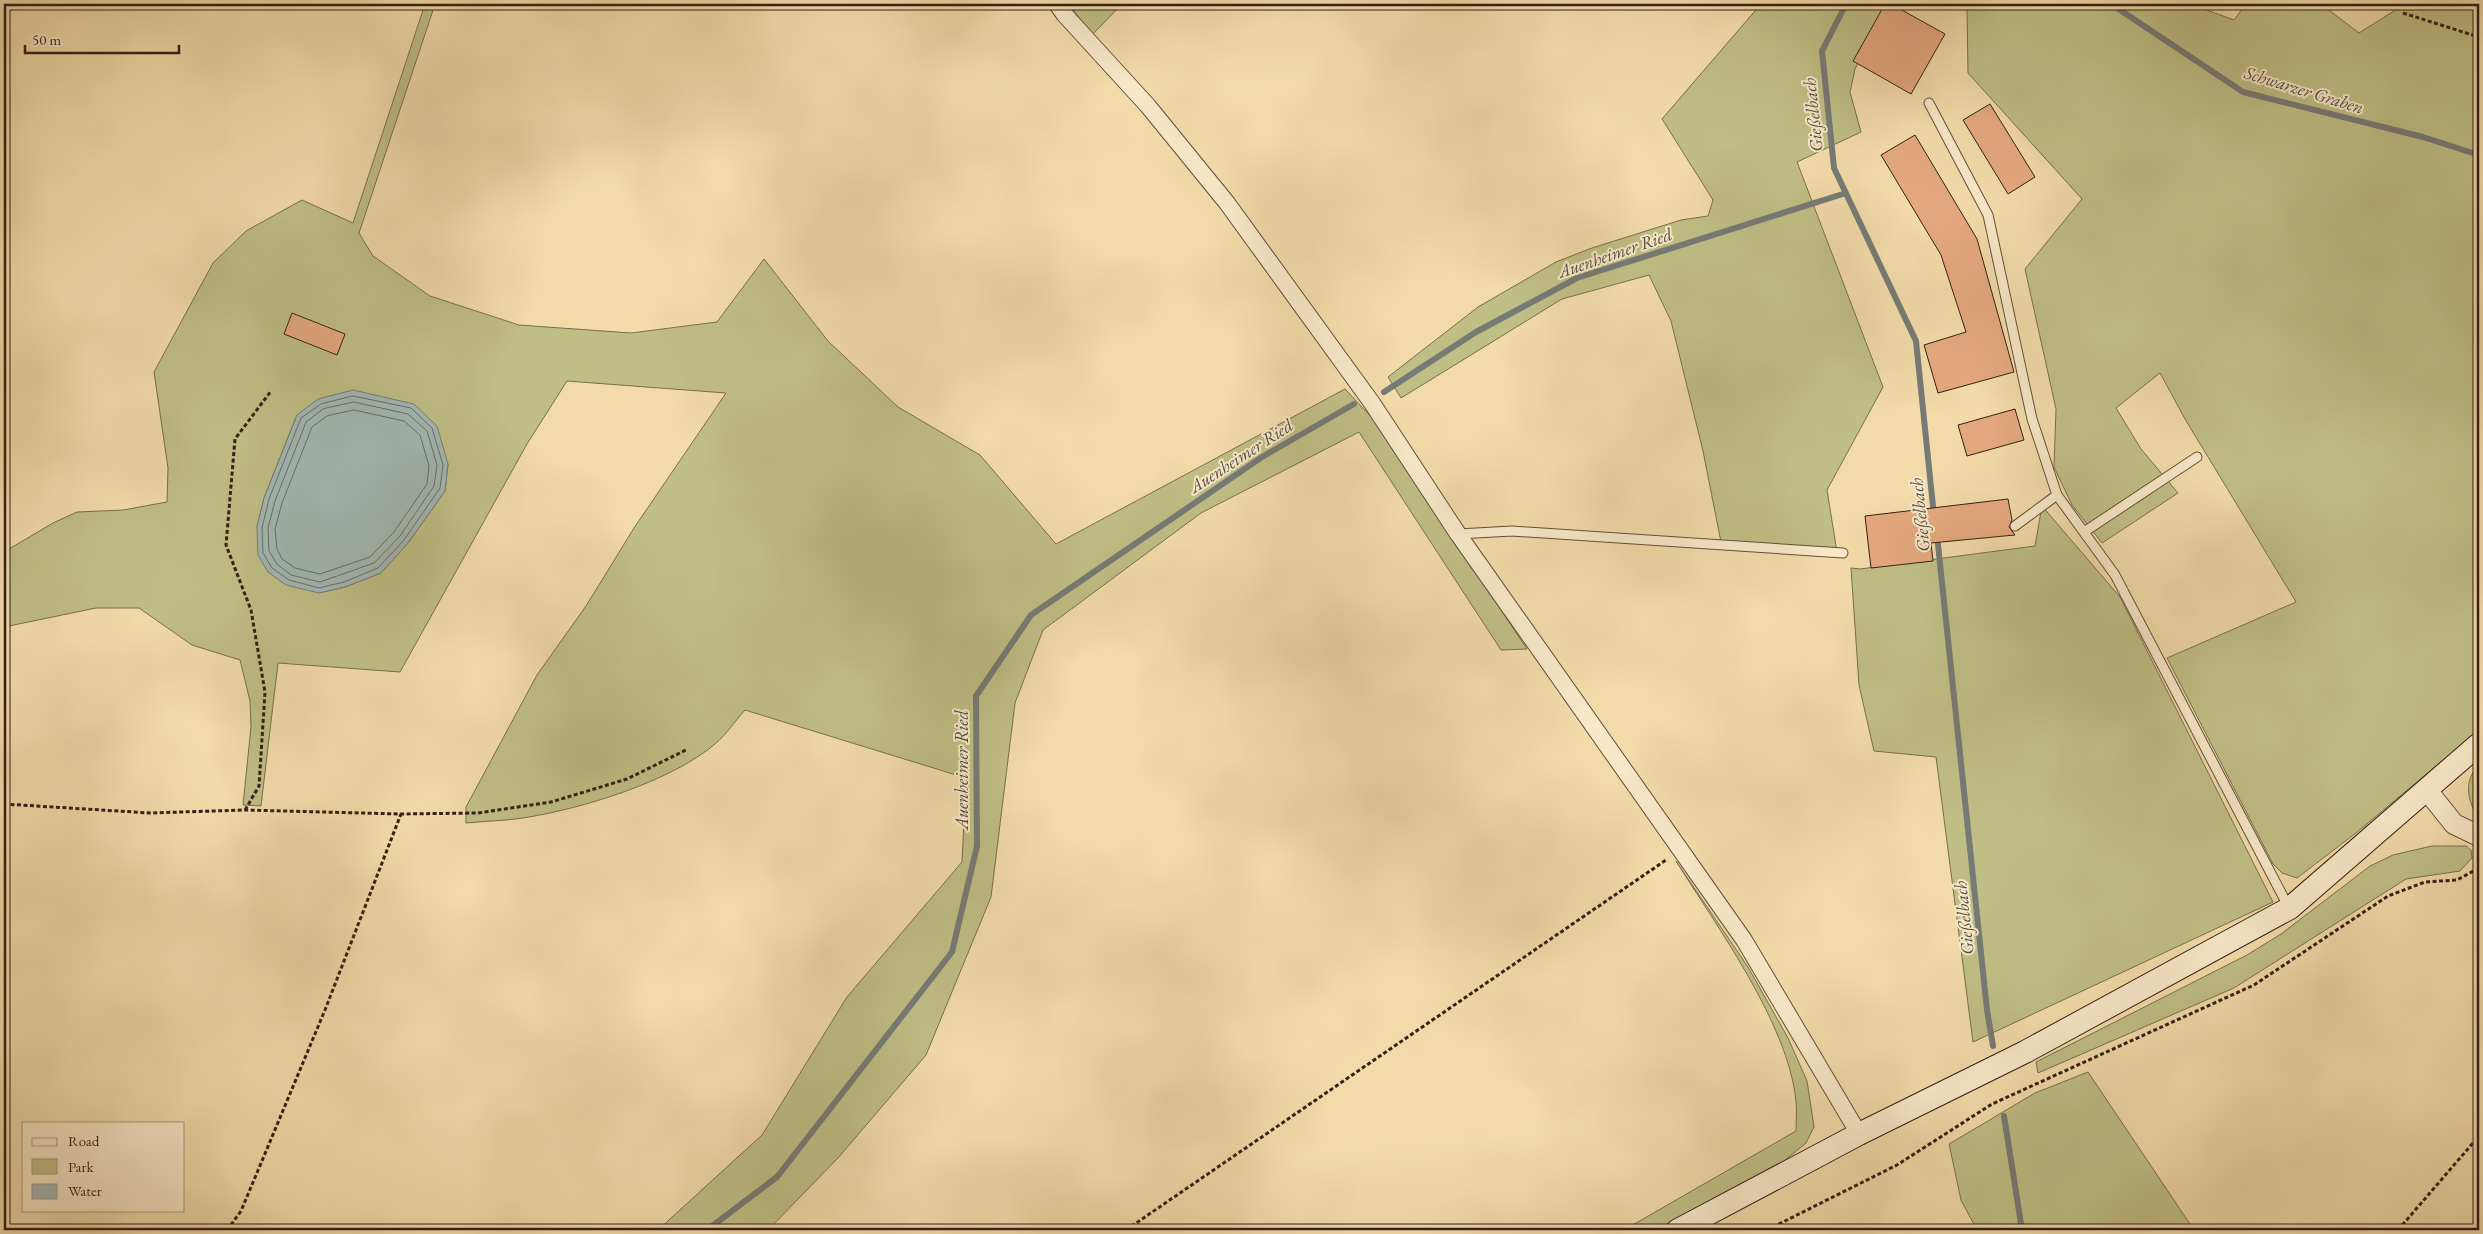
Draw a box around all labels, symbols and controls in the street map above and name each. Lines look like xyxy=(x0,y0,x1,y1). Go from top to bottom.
scale bar xyxy=(25,22,179,54)
text: 50 m xyxy=(32,30,61,49)
water label: Schwarzer Graben xyxy=(2241,60,2367,119)
water label: Gießelbach xyxy=(1797,77,1829,153)
water label: Auenheimer Ried xyxy=(1553,222,1676,283)
water label: Auenheimer Ried xyxy=(1183,413,1298,499)
water label: Gießelbach xyxy=(1904,477,1936,553)
water label: Auenheimer Ried xyxy=(950,710,973,832)
water label: Gießelbach xyxy=(1948,880,1980,956)
legend xyxy=(22,1122,185,1212)
text: Road xyxy=(68,1131,100,1150)
text: Park xyxy=(68,1157,95,1176)
text: Water xyxy=(68,1181,102,1200)

